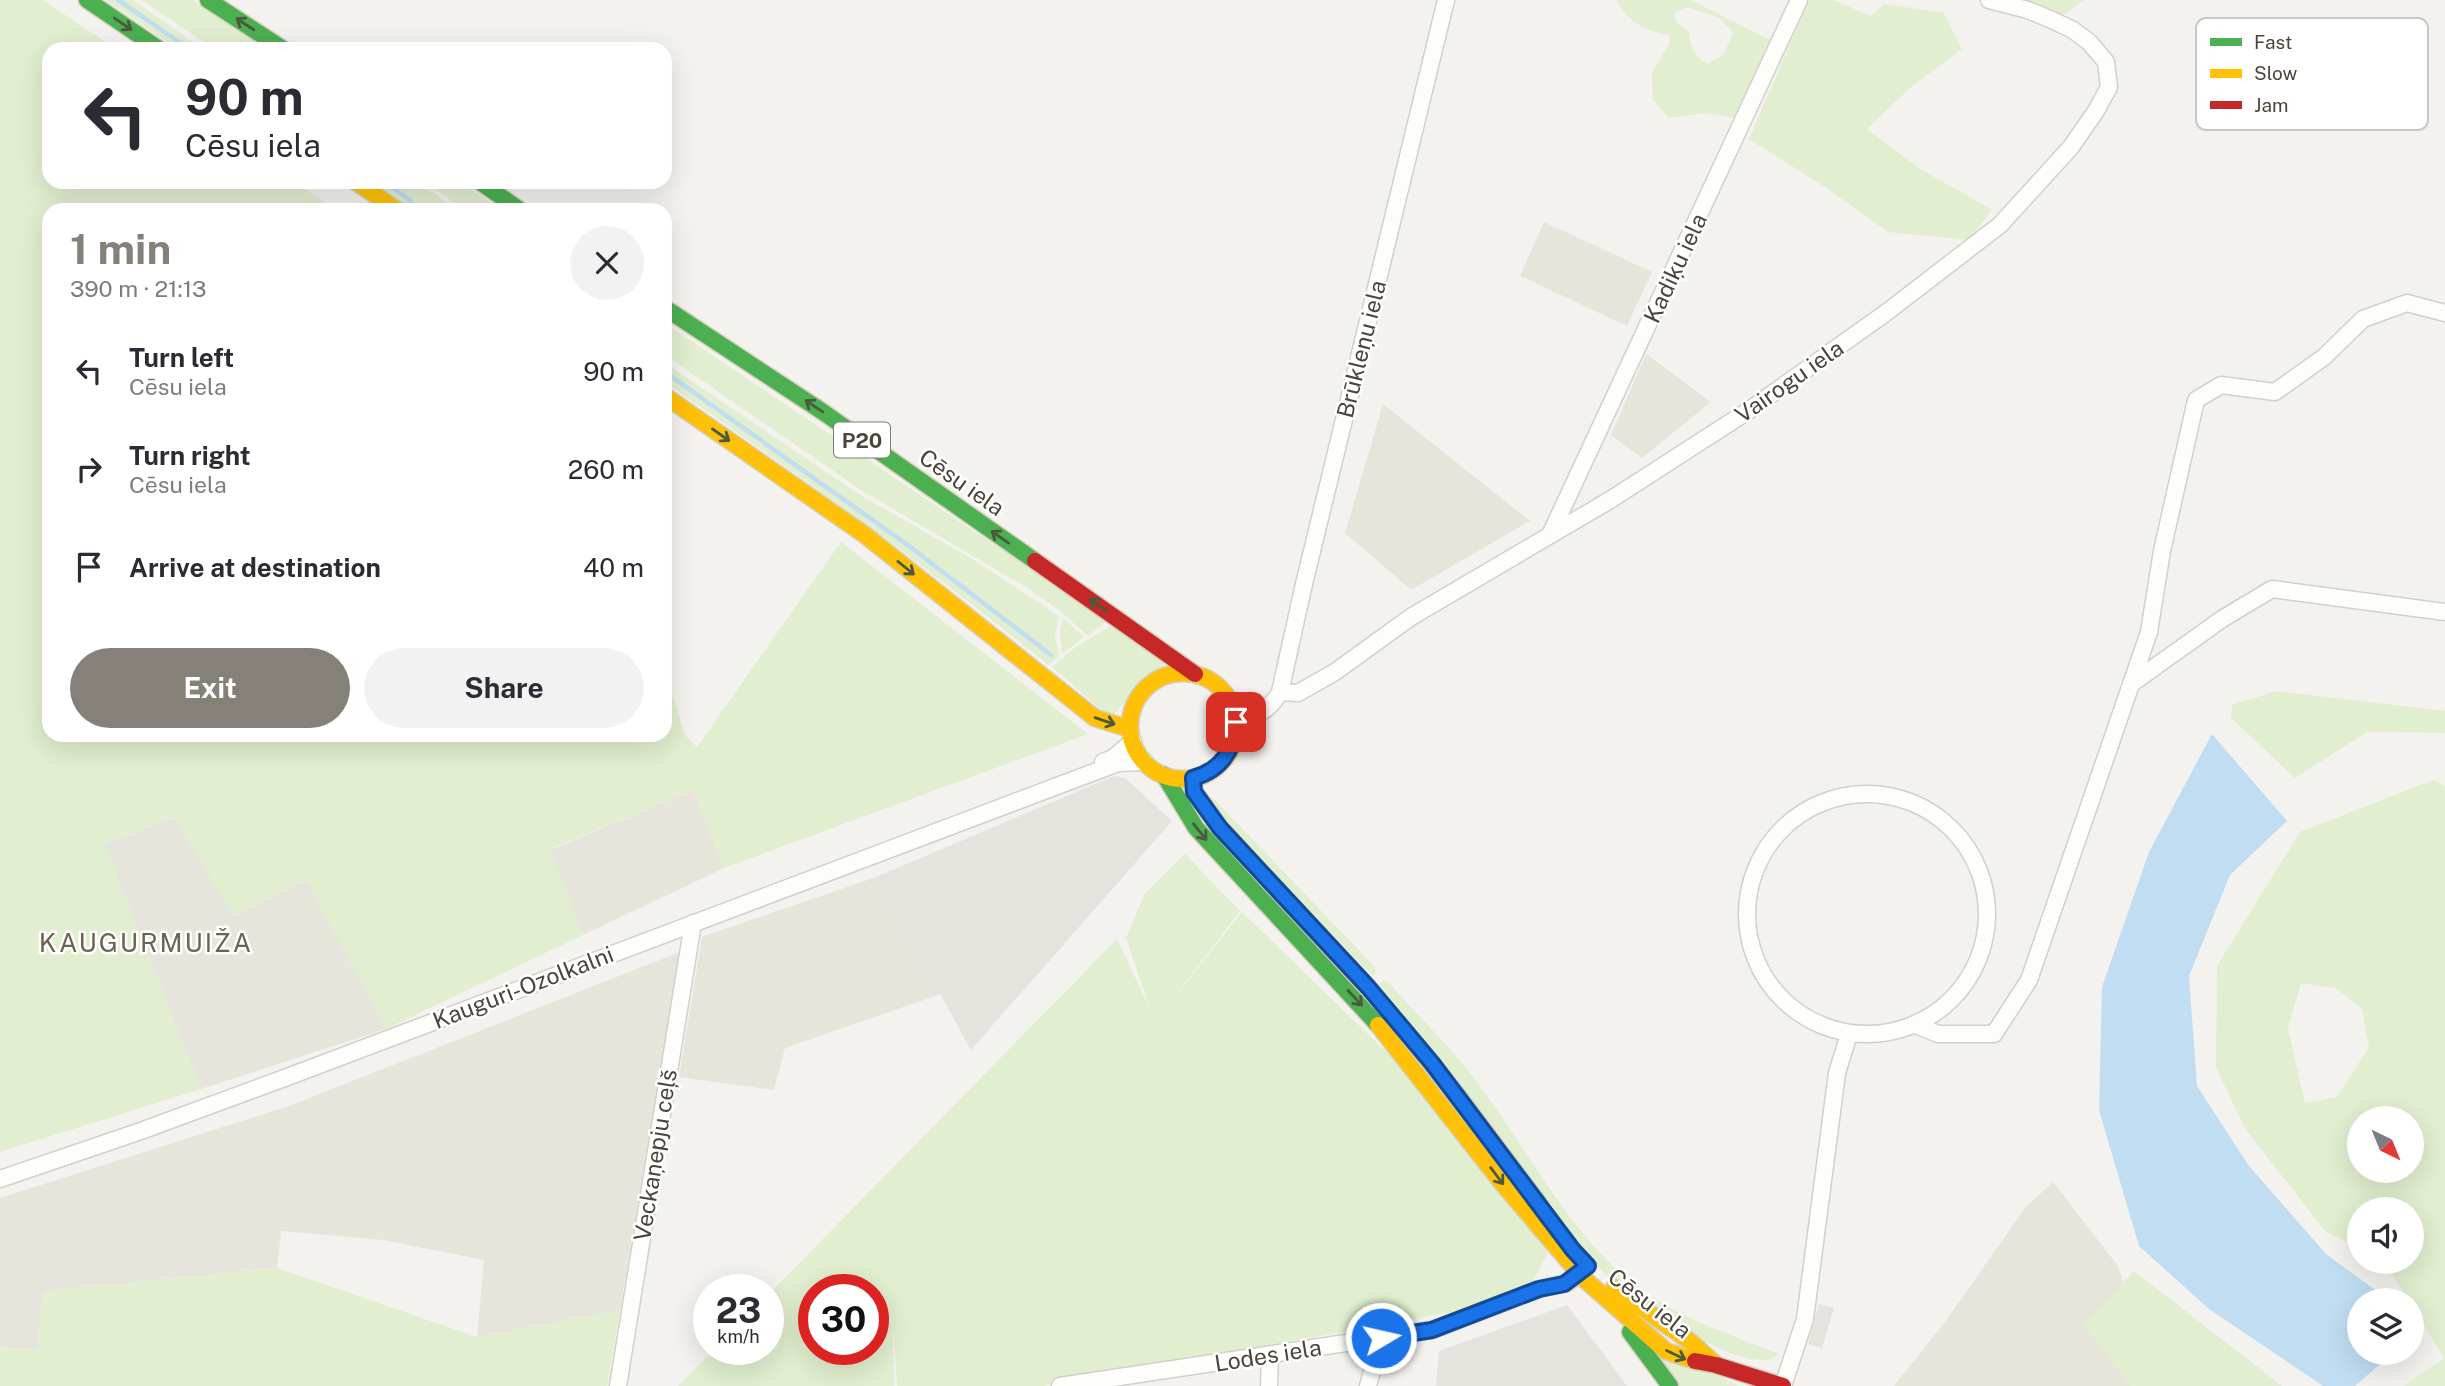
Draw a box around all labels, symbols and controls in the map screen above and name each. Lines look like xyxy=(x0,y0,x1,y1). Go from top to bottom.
one-way arrow xyxy=(113,17,132,32)
one-way arrow xyxy=(236,17,256,31)
legend xyxy=(2196,18,2428,130)
text: Fast xyxy=(2254,31,2292,53)
text: Slow xyxy=(2254,62,2298,84)
text: 90 m xyxy=(185,68,304,126)
icon: left xyxy=(70,70,161,161)
text: Jam xyxy=(2254,94,2288,116)
text: Cēsu iela xyxy=(185,127,321,164)
street label: Kadiķu iela xyxy=(1638,209,1712,327)
text: 1 min xyxy=(70,224,171,273)
button: close xyxy=(570,226,644,300)
text: 390 m · 21:13 xyxy=(70,275,207,302)
street label: Brūkleņu iela xyxy=(1331,277,1391,421)
street label: Vairogu iela xyxy=(1730,334,1848,428)
text: Turn left xyxy=(129,342,234,373)
icon: left xyxy=(70,352,108,390)
text: 90 m xyxy=(583,356,644,387)
text: Cēsu iela xyxy=(129,373,227,400)
one-way arrow xyxy=(804,399,824,413)
road number: P20 xyxy=(834,422,890,458)
one-way arrow xyxy=(711,428,730,442)
text: Turn right xyxy=(129,440,251,471)
street label: Cēsu iela xyxy=(914,443,1010,521)
icon: right xyxy=(70,450,108,488)
text: 260 m xyxy=(568,454,644,485)
text: Cēsu iela xyxy=(129,471,227,498)
one-way arrow xyxy=(991,529,1010,544)
icon: arrive xyxy=(70,548,108,586)
text: Arrive at destination xyxy=(129,552,381,583)
text: 40 m xyxy=(583,552,644,583)
one-way arrow xyxy=(896,560,914,575)
one-way arrow xyxy=(1089,598,1108,612)
button: Exit xyxy=(70,648,350,728)
button: Share xyxy=(364,648,644,728)
pin xyxy=(1206,692,1266,752)
icon: arrive xyxy=(1217,703,1255,741)
one-way arrow xyxy=(1093,716,1115,728)
one-way arrow xyxy=(1192,823,1208,841)
district label: KAUGURMUIŽA xyxy=(39,927,253,958)
street label: Kauguri-Ozolkalni xyxy=(429,940,617,1034)
one-way arrow xyxy=(1347,989,1363,1007)
street label: Veckaņepju ceļš xyxy=(628,1067,682,1243)
north arrow xyxy=(2347,1106,2424,1183)
map controls xyxy=(2347,1106,2424,1365)
one-way arrow xyxy=(1489,1167,1504,1185)
button: sound xyxy=(2347,1197,2424,1274)
street label: Cēsu iela xyxy=(1603,1262,1697,1344)
speed limit sign: 30 xyxy=(798,1274,889,1365)
button: layers xyxy=(2347,1288,2424,1365)
text: 23 xyxy=(716,1290,761,1331)
position arrow xyxy=(1344,1301,1418,1375)
text: km/h xyxy=(717,1326,760,1347)
street label: Lodes iela xyxy=(1213,1333,1323,1377)
one-way arrow xyxy=(1665,1348,1686,1362)

